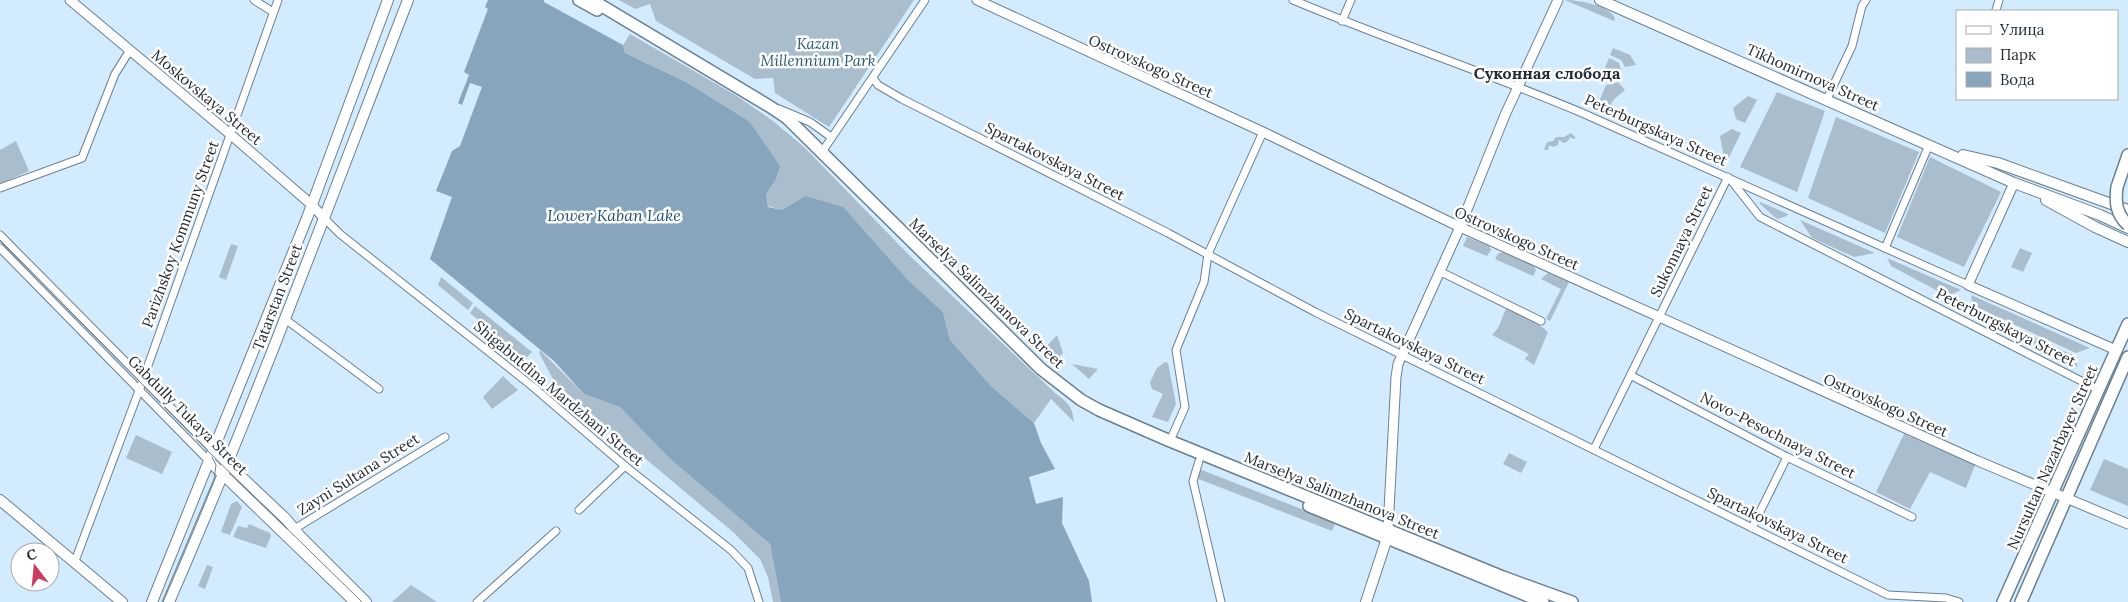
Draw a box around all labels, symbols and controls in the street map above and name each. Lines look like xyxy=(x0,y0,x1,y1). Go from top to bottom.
legend xyxy=(1956,10,2118,100)
text: Улица xyxy=(1999,20,2045,39)
street label: Ostrovskogo Street xyxy=(1086,30,1216,102)
park label: Kazan Millennium Park xyxy=(761,34,876,70)
street label: Tikhomirnova Street xyxy=(1744,39,1882,115)
street label: Moskovskaya Street xyxy=(148,45,266,149)
text: Парк xyxy=(2000,45,2036,64)
district label: Суконная слобода xyxy=(1474,63,1621,83)
text: Вода xyxy=(2000,70,2035,89)
street label: Peterburgskaya Street xyxy=(1582,90,1731,170)
street label: Spartakovskaya Street xyxy=(982,118,1128,205)
street label: Parizhskoy Kommuny Street xyxy=(137,138,223,330)
street label: Sukonnaya Street xyxy=(1646,182,1716,300)
street label: Ostrovskogo Street xyxy=(1452,202,1582,274)
water label: Lower Kaban Lake xyxy=(547,205,681,225)
street label: Marselya Salimzhanova Street xyxy=(905,214,1069,372)
street label: Tatarstan Street xyxy=(248,241,306,353)
street label: Peterburgskaya Street xyxy=(1933,283,2079,371)
street label: Spartakovskaya Street xyxy=(1342,304,1489,388)
street label: Shigabutdina Mardzhani Street xyxy=(470,316,648,470)
street label: Gabdully Tukaya Street xyxy=(124,351,252,479)
street label: Nursultan Nazarbayev Street xyxy=(2003,361,2102,552)
street label: Ostrovskogo Street xyxy=(1821,369,1951,441)
street label: Novo-Pesochnaya Street xyxy=(1697,388,1859,483)
street label: Zayni Sultana Street xyxy=(293,429,423,519)
street label: Marselya Salimzhanova Street xyxy=(1242,447,1442,543)
street label: Spartakovskaya Street xyxy=(1705,483,1852,567)
north arrow xyxy=(10,542,60,592)
text: С xyxy=(24,544,39,564)

